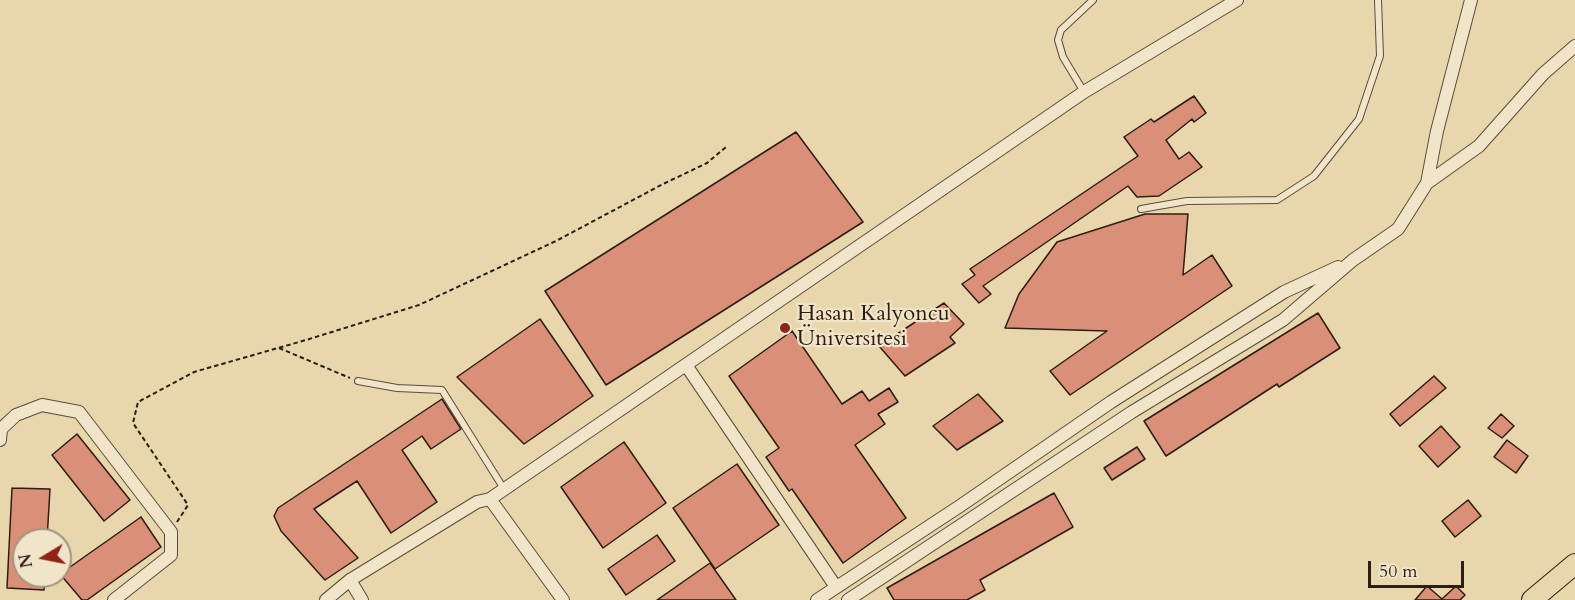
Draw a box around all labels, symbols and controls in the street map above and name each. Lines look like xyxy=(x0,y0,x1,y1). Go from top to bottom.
place label: Hasan Kalyoncu Üniversitesi xyxy=(797,302,950,354)
marker: Hasan Kalyoncu Üniversitesi xyxy=(778,321,792,335)
north arrow xyxy=(12,528,72,588)
scale bar xyxy=(1371,549,1467,587)
text: N xyxy=(14,552,38,570)
text: 50 m xyxy=(1379,559,1418,584)

